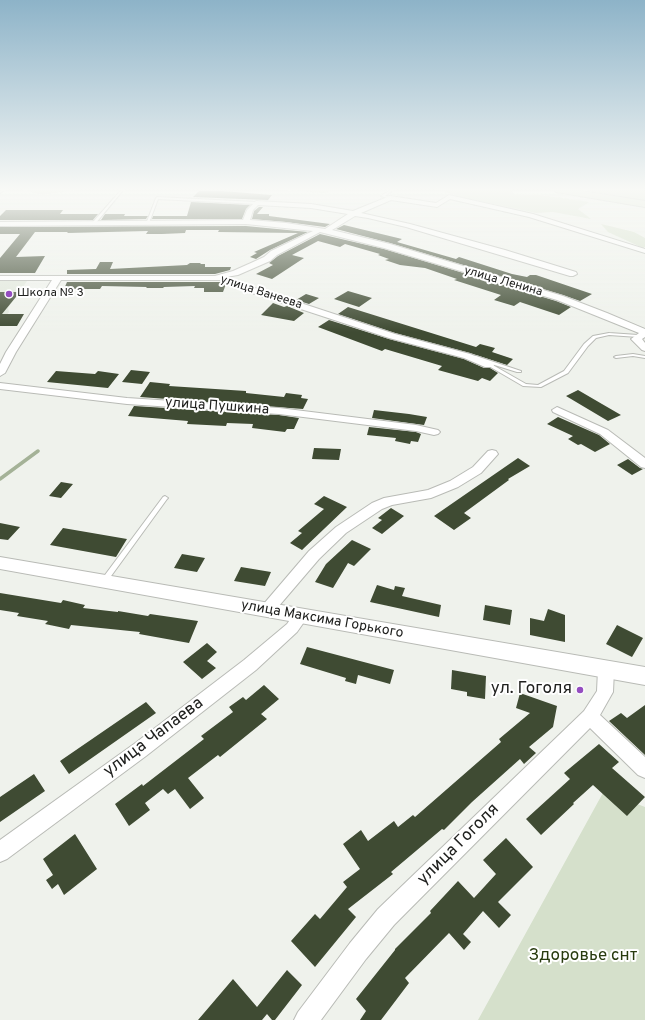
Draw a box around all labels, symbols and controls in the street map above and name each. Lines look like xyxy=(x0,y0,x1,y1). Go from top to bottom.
street label: улица Ленина xyxy=(462,264,544,300)
street label: улица Ванеева xyxy=(218,273,304,313)
place label: Школа № 3 xyxy=(17,287,84,301)
marker: Школа № 3 xyxy=(4,289,14,299)
street label: улица Пушкина xyxy=(164,395,270,419)
street label: улица Максима Горького xyxy=(239,597,405,643)
place label: ул. Гоголя xyxy=(491,680,572,700)
marker: ул. Гоголя xyxy=(575,685,585,695)
street label: улица Чапаева xyxy=(100,694,208,782)
street label: улица Гоголя xyxy=(414,800,504,890)
park label: Здоровье снт xyxy=(529,947,637,967)

